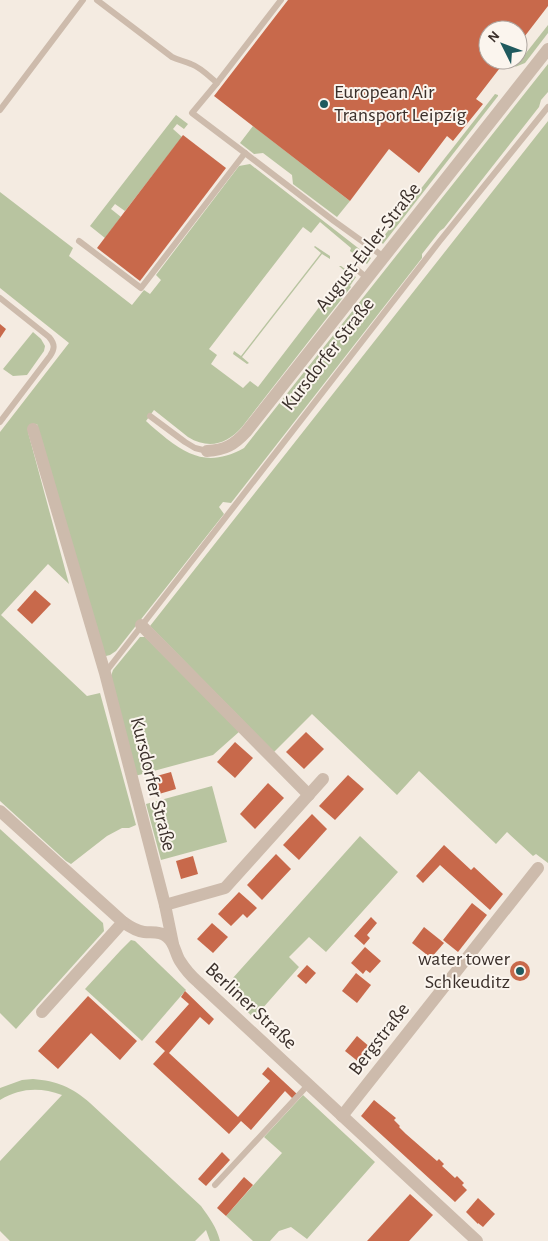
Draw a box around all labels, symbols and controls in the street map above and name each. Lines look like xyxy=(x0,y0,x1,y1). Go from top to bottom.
north arrow xyxy=(478,20,528,70)
text: N xyxy=(486,29,503,45)
place label: European Air Transport Leipzig xyxy=(334,82,467,125)
marker: European Air Transport Leipzig xyxy=(318,98,330,110)
street label: August-Euler-Straße xyxy=(312,179,424,315)
street label: Kursdorfer Straße xyxy=(278,294,378,414)
street label: Kursdorfer Straße xyxy=(127,715,179,853)
place label: water tower Schkeuditz xyxy=(418,949,511,992)
street label: Berliner Straße xyxy=(201,959,301,1053)
marker: water tower Schkeuditz xyxy=(514,965,526,977)
street label: Bergstraße xyxy=(345,999,413,1079)

